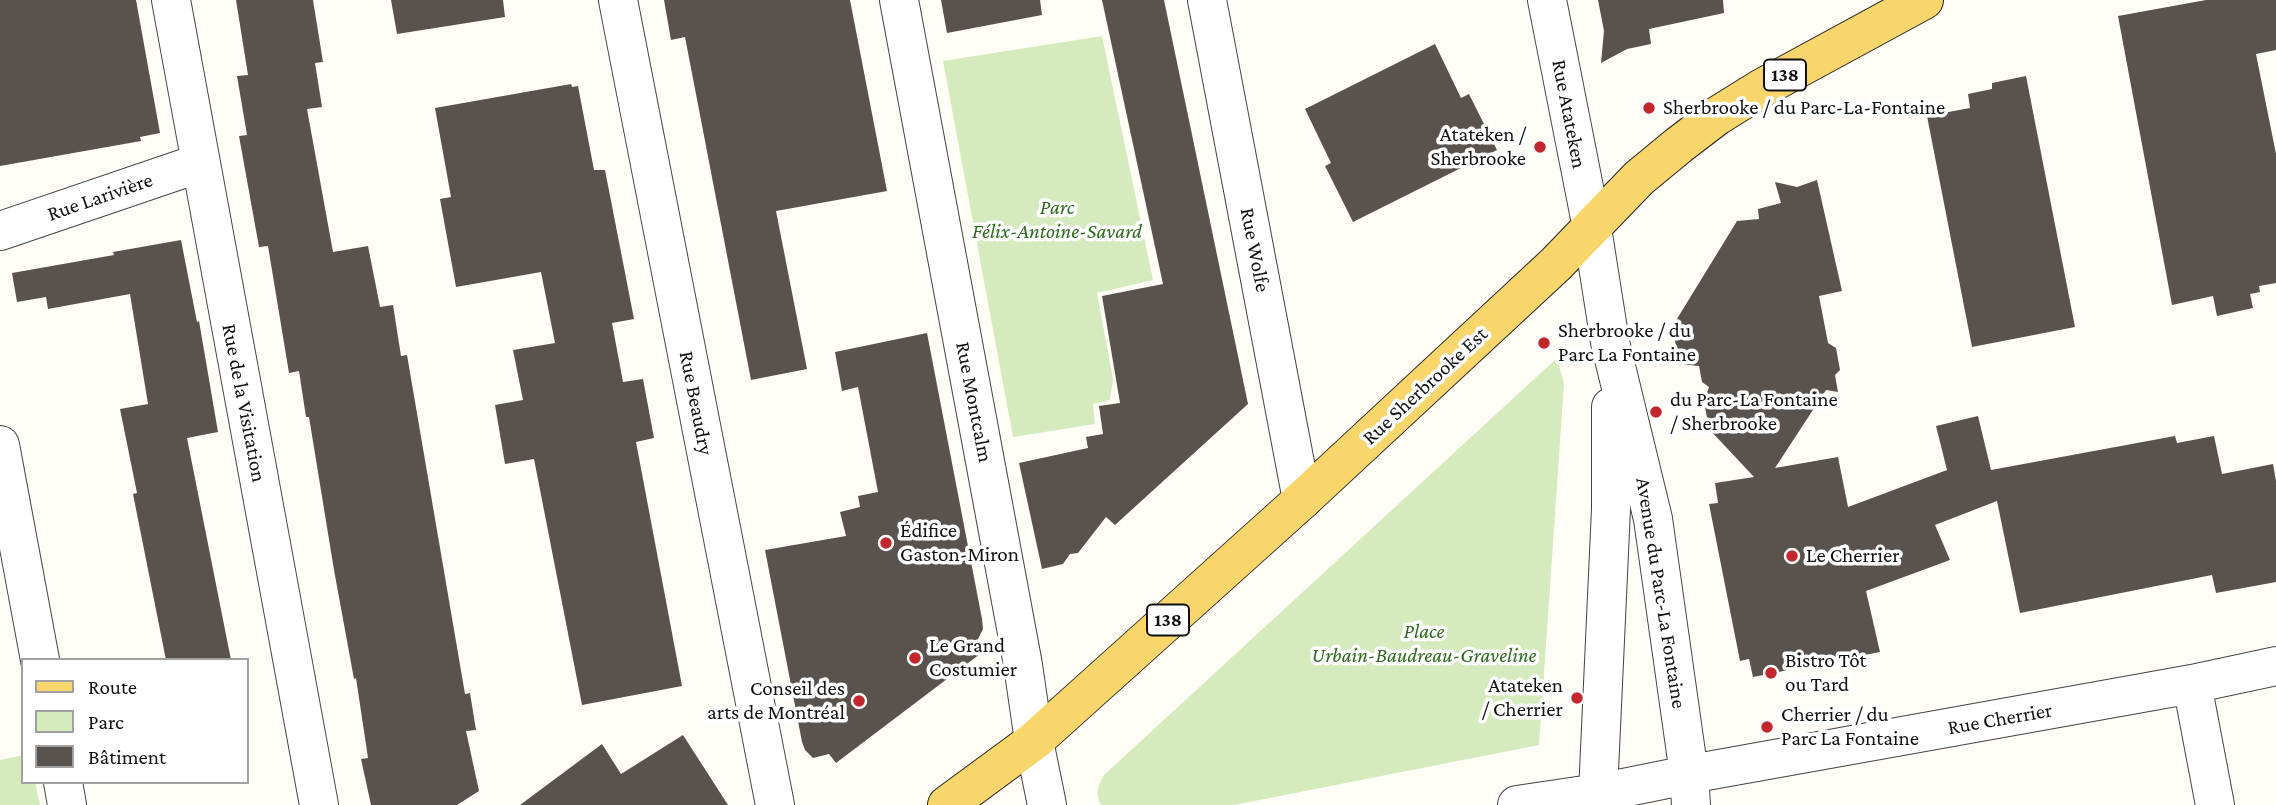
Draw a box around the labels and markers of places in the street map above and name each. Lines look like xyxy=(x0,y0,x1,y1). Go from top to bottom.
place label: Sherbrooke / du Parc-La-Fontaine xyxy=(1663,95,1945,121)
marker: Sherbrooke / du Parc-La-Fontaine xyxy=(1641,100,1657,116)
place label: Atateken / Sherbrooke xyxy=(1431,122,1526,172)
marker: Atateken / Sherbrooke xyxy=(1532,139,1548,155)
place label: Sherbrooke / du Parc La Fontaine xyxy=(1558,318,1696,368)
marker: Sherbrooke / du Parc La Fontaine xyxy=(1536,335,1552,351)
place label: du Parc-La Fontaine / Sherbrooke xyxy=(1670,387,1838,437)
marker: du Parc-La Fontaine / Sherbrooke xyxy=(1648,404,1664,420)
place label: Édifice Gaston-Miron xyxy=(900,518,1019,568)
marker: Édifice Gaston-Miron xyxy=(878,535,894,551)
place label: Le Cherrier xyxy=(1806,543,1900,569)
marker: Le Cherrier xyxy=(1784,548,1800,564)
place label: Le Grand Costumier xyxy=(929,633,1017,683)
place label: Bistro Tôt ou Tard xyxy=(1785,648,1867,698)
marker: Le Grand Costumier xyxy=(907,650,923,666)
marker: Bistro Tôt ou Tard xyxy=(1763,665,1779,681)
place label: Atateken / Cherrier xyxy=(1482,673,1563,723)
place label: Conseil des arts de Montréal xyxy=(707,676,845,726)
marker: Atateken / Cherrier xyxy=(1569,690,1585,706)
marker: Conseil des arts de Montréal xyxy=(851,693,867,709)
place label: Cherrier / du Parc La Fontaine xyxy=(1781,702,1919,752)
marker: Cherrier / du Parc La Fontaine xyxy=(1759,719,1775,735)

